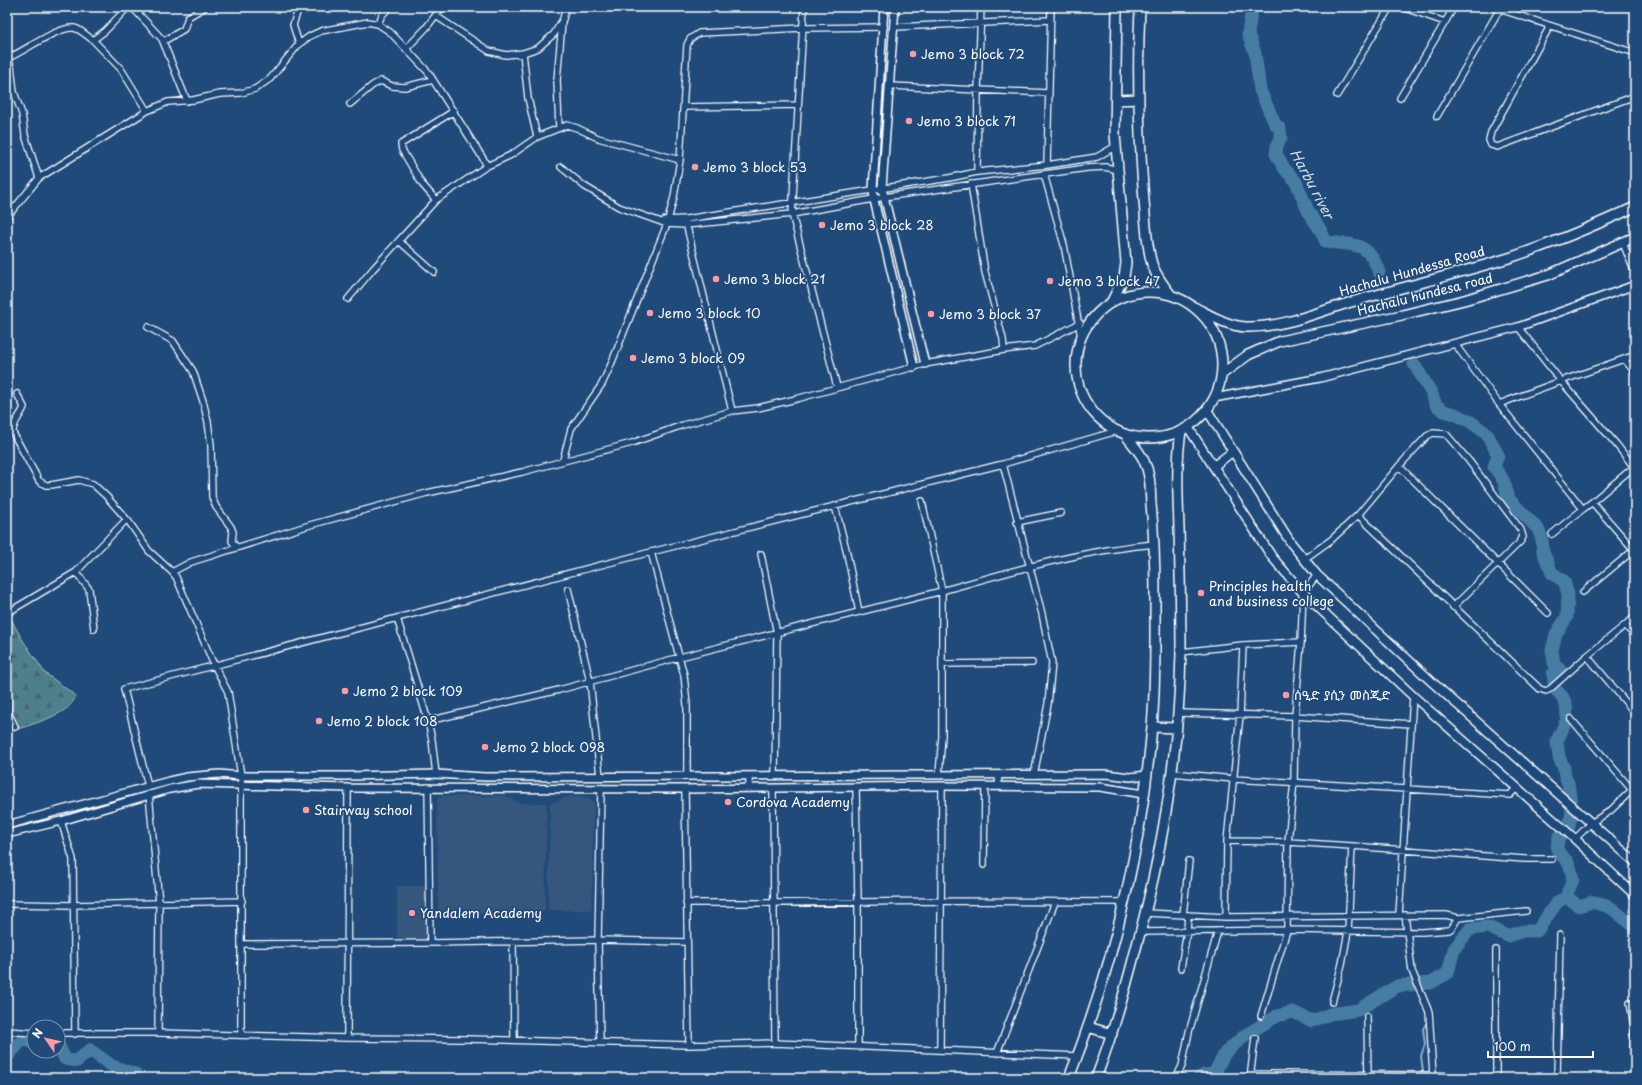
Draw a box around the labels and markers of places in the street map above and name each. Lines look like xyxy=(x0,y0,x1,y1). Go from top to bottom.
place label: Jemo 3 block 72 xyxy=(921,44,1025,63)
marker: Jemo 3 block 72 xyxy=(908,49,918,59)
place label: Jemo 3 block 71 xyxy=(917,111,1016,130)
marker: Jemo 3 block 71 xyxy=(904,116,914,126)
place label: Jemo 3 block 53 xyxy=(703,157,807,176)
marker: Jemo 3 block 53 xyxy=(690,162,700,172)
place label: Jemo 3 block 28 xyxy=(830,215,934,234)
marker: Jemo 3 block 28 xyxy=(817,220,827,230)
place label: Jemo 3 block 21 xyxy=(724,269,825,288)
place label: Jemo 3 block 47 xyxy=(1058,271,1160,290)
marker: Jemo 3 block 21 xyxy=(711,274,721,284)
marker: Jemo 3 block 47 xyxy=(1045,276,1055,286)
place label: Jemo 3 block 10 xyxy=(658,303,761,322)
place label: Jemo 3 block 37 xyxy=(939,304,1041,323)
marker: Jemo 3 block 10 xyxy=(645,308,655,318)
marker: Jemo 3 block 37 xyxy=(926,309,936,319)
place label: Jemo 3 block 09 xyxy=(641,348,745,367)
marker: Jemo 3 block 09 xyxy=(628,353,638,363)
place label: Principles health and business college xyxy=(1209,576,1334,610)
marker: Principles health and business college xyxy=(1196,588,1206,598)
place label: Jemo 2 block 109 xyxy=(353,681,463,700)
place label: ሰዒድ ያሲን መስጂድ xyxy=(1294,685,1391,704)
marker: Jemo 2 block 109 xyxy=(340,686,350,696)
marker: ሰዒድ ያሲን መስጂድ xyxy=(1281,690,1291,700)
place label: Jemo 2 block 108 xyxy=(327,711,438,730)
marker: Jemo 2 block 108 xyxy=(314,716,324,726)
place label: Jemo 2 block 098 xyxy=(493,737,605,756)
marker: Jemo 2 block 098 xyxy=(480,742,490,752)
place label: Cordova Academy xyxy=(736,792,850,811)
marker: Cordova Academy xyxy=(723,797,733,807)
place label: Stairway school xyxy=(314,800,413,819)
marker: Stairway school xyxy=(301,805,311,815)
place label: Yandalem Academy xyxy=(420,903,542,922)
marker: Yandalem Academy xyxy=(407,908,417,918)

